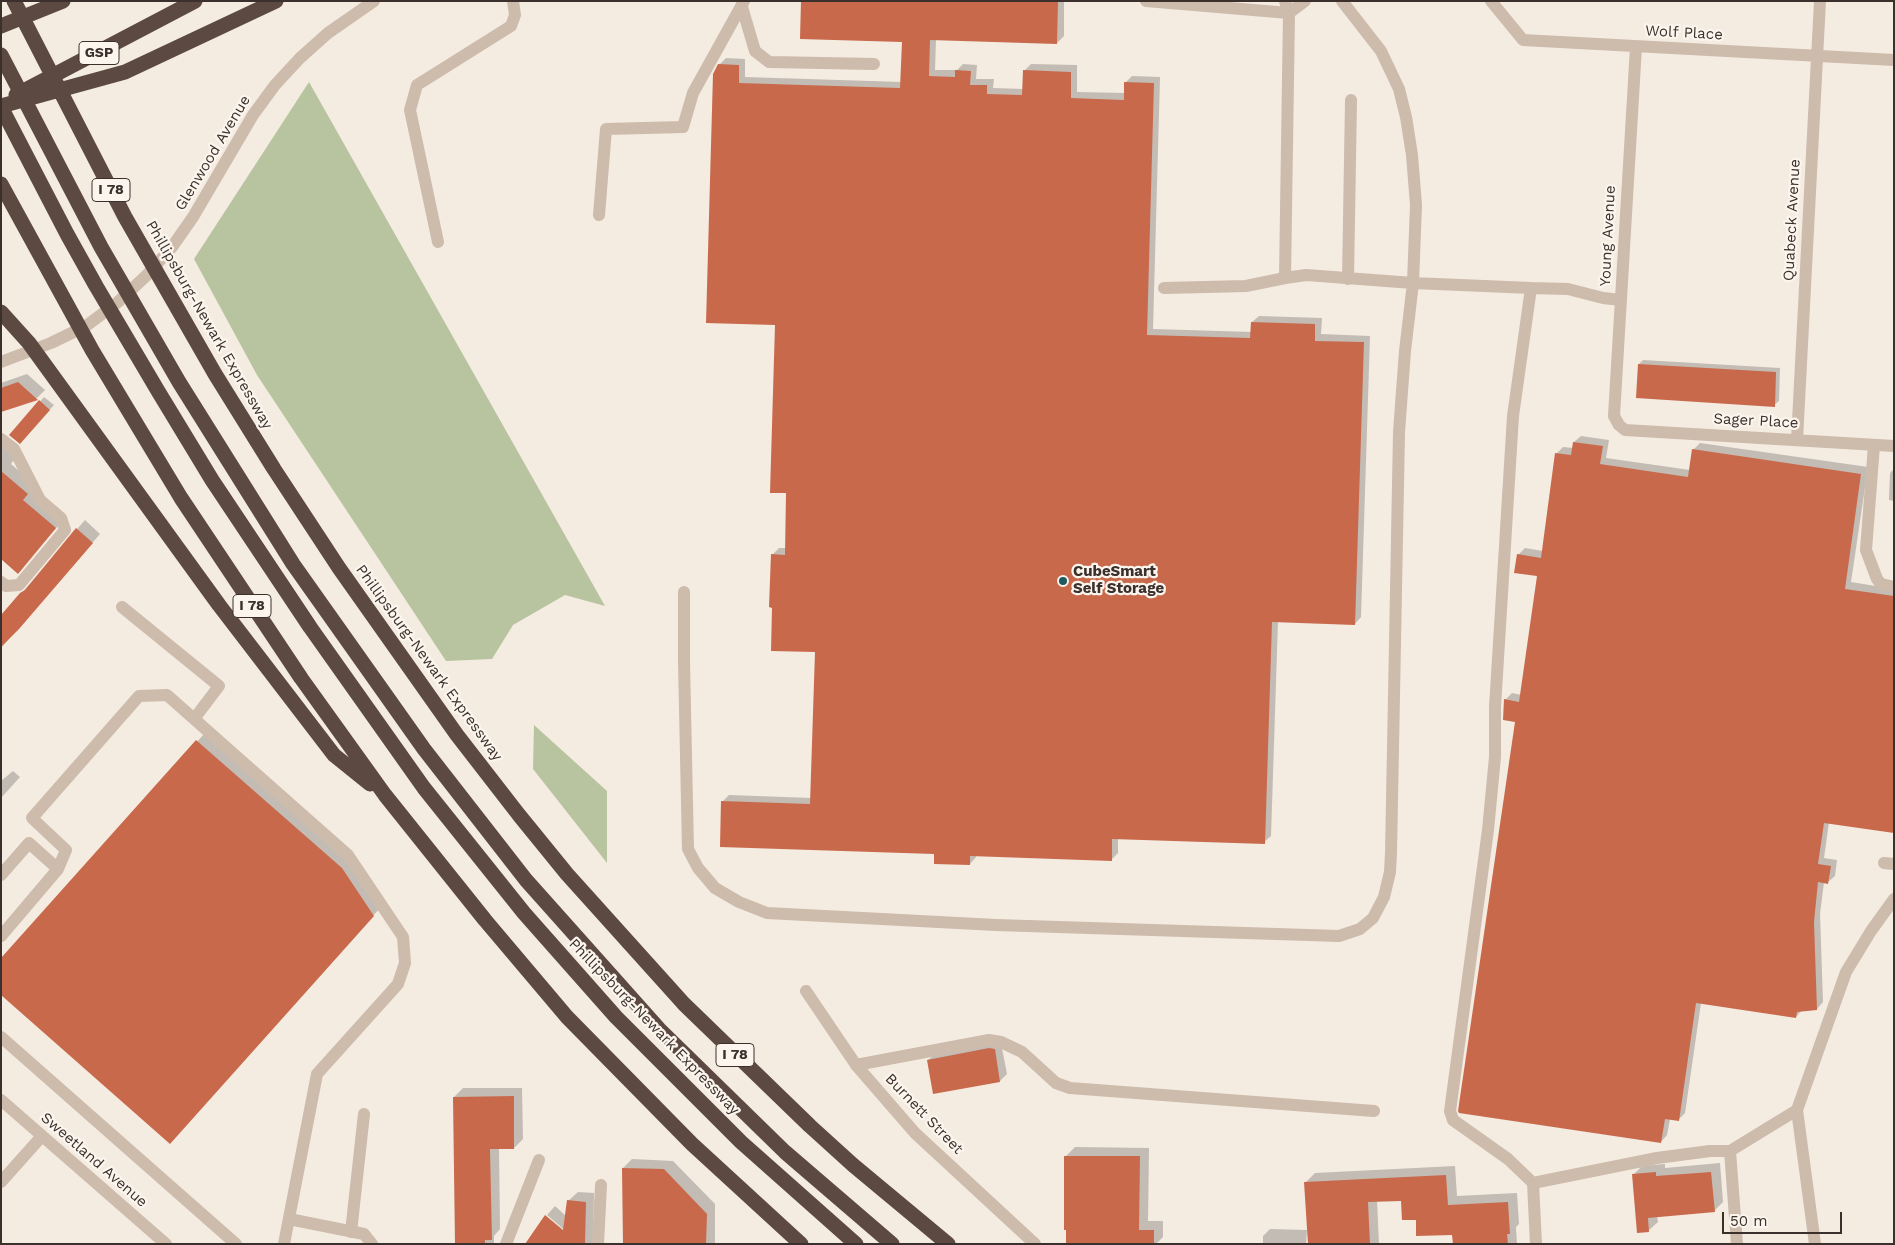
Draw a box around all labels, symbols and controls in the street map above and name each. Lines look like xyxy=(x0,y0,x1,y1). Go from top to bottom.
street label: Wolf Place xyxy=(1645,22,1723,44)
road number: GSP xyxy=(79,42,119,64)
street label: Glenwood Avenue xyxy=(172,92,254,214)
street label: Quabeck Avenue xyxy=(1780,159,1804,281)
road number: I 78 xyxy=(92,178,130,202)
street label: Young Avenue xyxy=(1596,185,1620,287)
street label: Phillipsburg-Newark Expressway xyxy=(142,217,276,433)
street label: Sager Place xyxy=(1713,410,1799,432)
street label: Phillipsburg-Newark Expressway xyxy=(352,561,506,765)
place label: CubeSmart Self Storage xyxy=(1073,563,1164,598)
marker: CubeSmart Self Storage xyxy=(1057,575,1069,587)
road number: I 78 xyxy=(233,594,271,618)
street label: Phillipsburg-Newark Expressway xyxy=(565,935,743,1119)
road number: I 78 xyxy=(716,1044,754,1066)
street label: Burnett Street xyxy=(881,1070,967,1158)
street label: Sweetland Avenue xyxy=(37,1109,151,1211)
scale bar xyxy=(1725,1202,1845,1234)
text: 50 m xyxy=(1730,1212,1767,1230)

